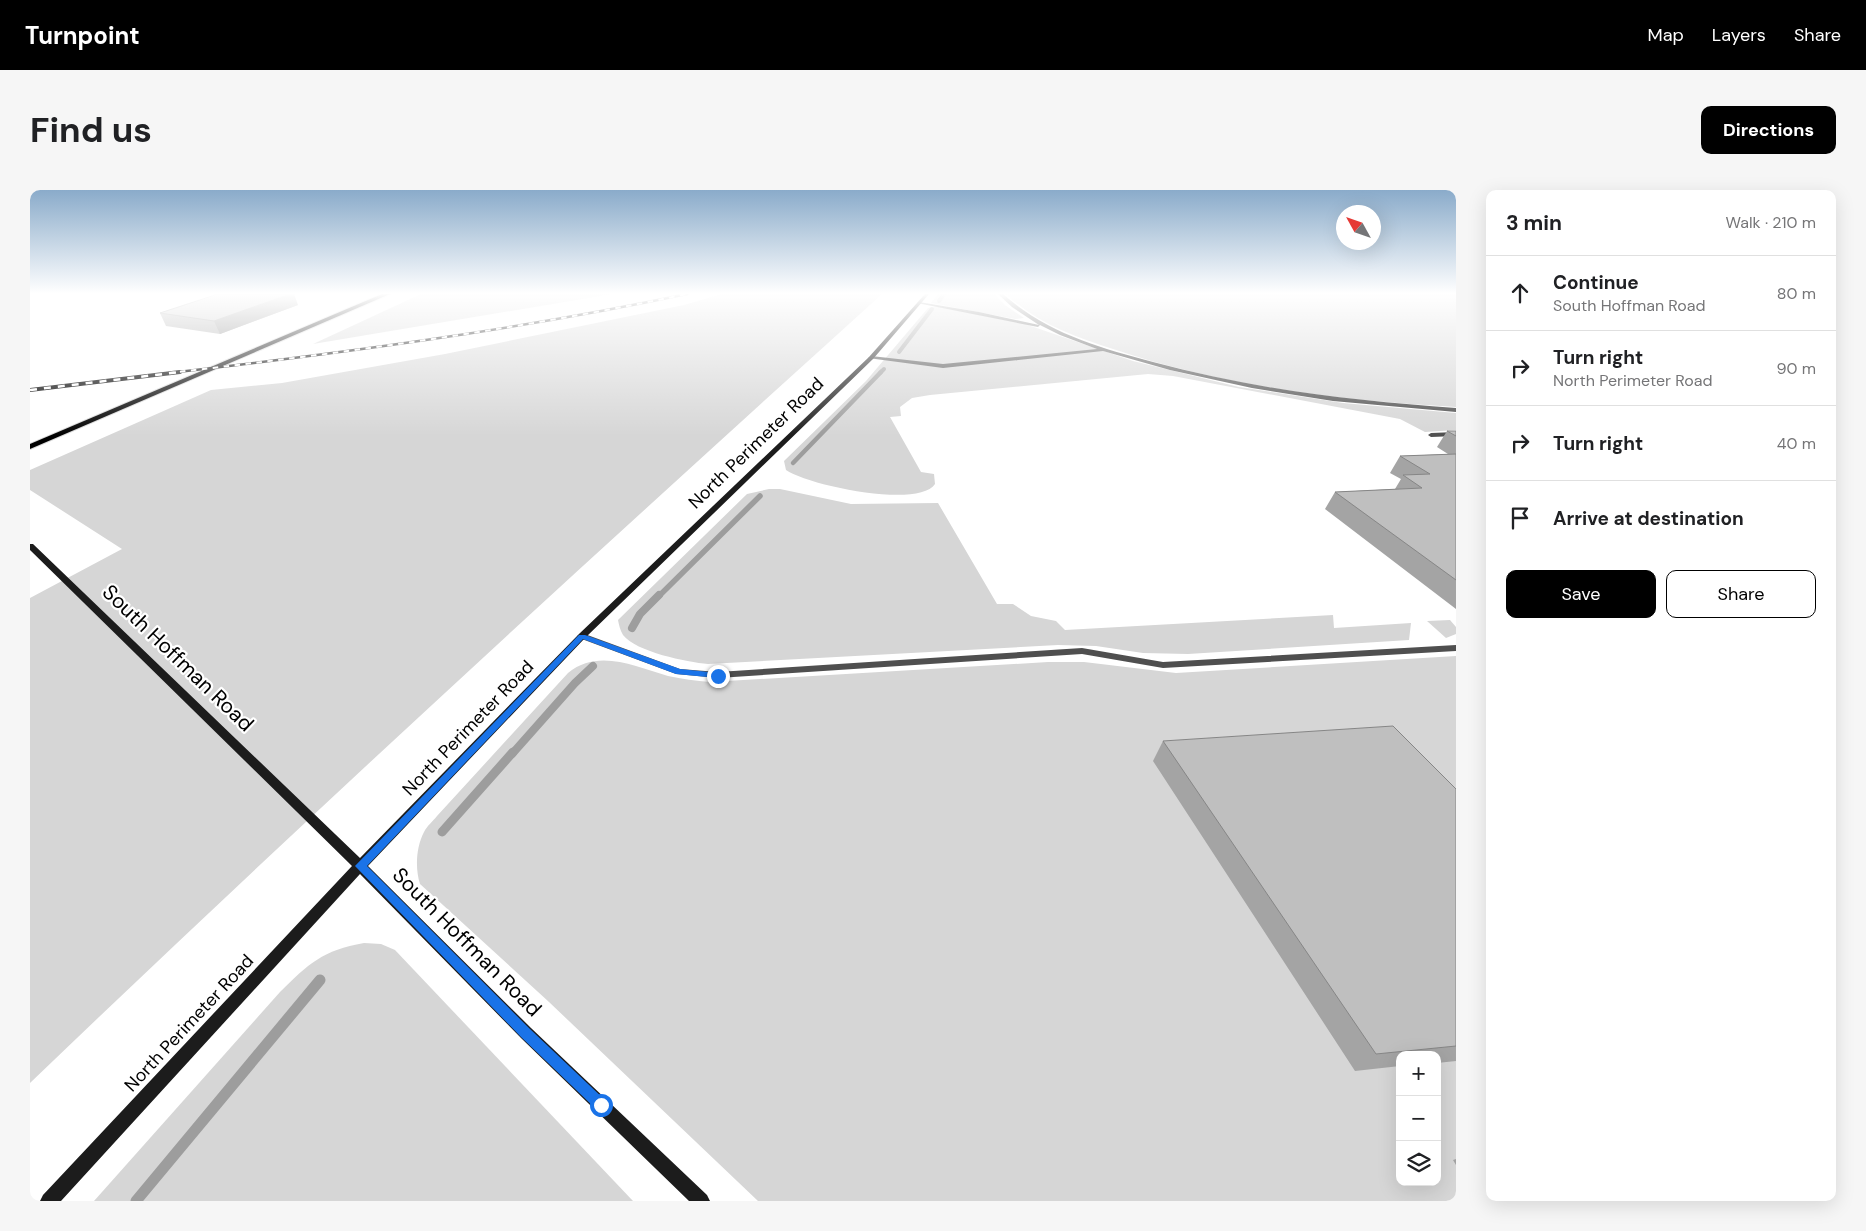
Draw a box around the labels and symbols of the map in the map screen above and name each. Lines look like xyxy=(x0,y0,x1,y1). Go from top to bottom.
north arrow xyxy=(1336,205,1381,250)
street label: North Perimeter Road xyxy=(683,372,829,514)
street label: South Hoffman Road xyxy=(96,578,260,738)
street label: North Perimeter Road xyxy=(397,655,539,801)
route end xyxy=(707,665,730,688)
street label: South Hoffman Road xyxy=(386,861,548,1023)
street label: North Perimeter Road xyxy=(119,949,259,1097)
route start xyxy=(590,1094,613,1117)

